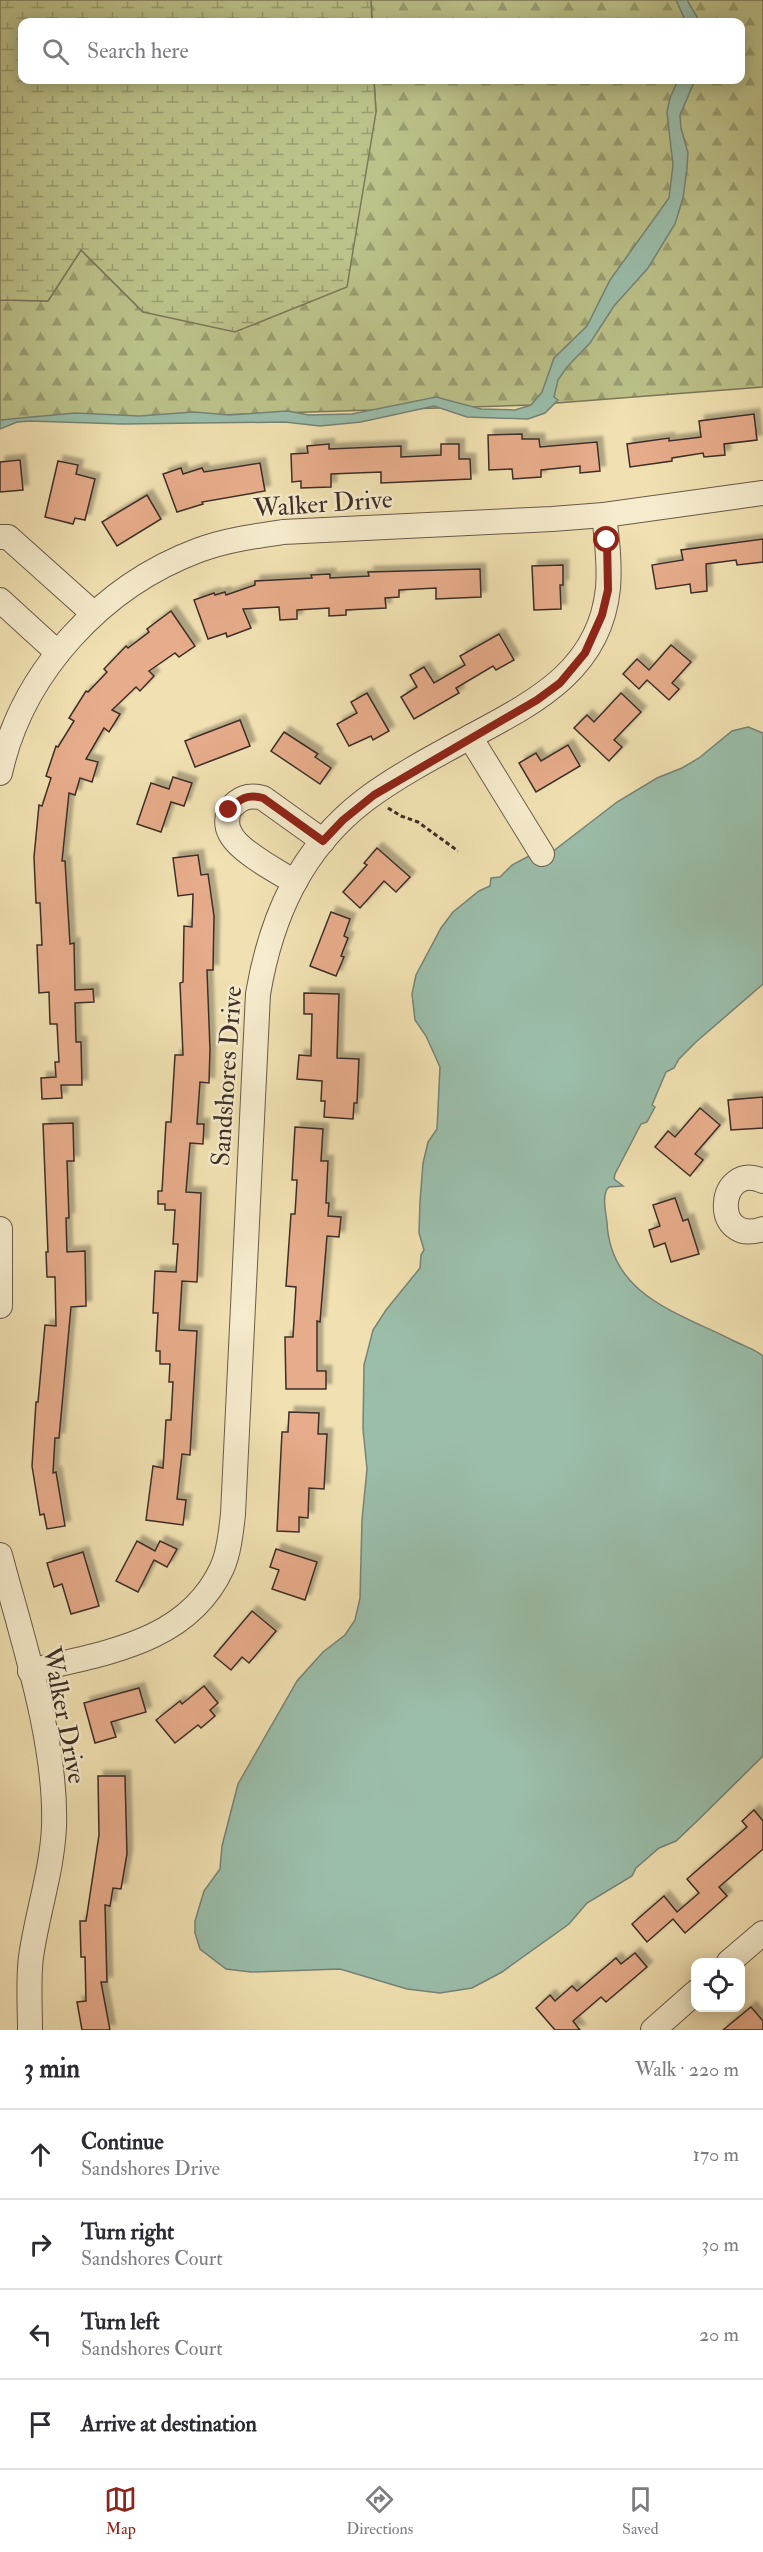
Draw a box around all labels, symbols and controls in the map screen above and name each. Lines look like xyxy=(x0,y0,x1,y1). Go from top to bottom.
search box xyxy=(18,18,745,84)
icon: search xyxy=(39,35,72,68)
text: Search here xyxy=(87,37,189,65)
street label: Walker Drive xyxy=(252,483,394,525)
route start xyxy=(593,526,619,552)
route end xyxy=(215,796,241,822)
street label: Sandshores Drive xyxy=(205,985,249,1167)
street label: Walker Drive xyxy=(35,1643,93,1787)
map controls xyxy=(691,1958,745,2012)
button: locate xyxy=(691,1958,745,2012)
text: 3 min xyxy=(24,2053,80,2085)
text: Walk · 220 m xyxy=(635,2057,739,2082)
text: Continue xyxy=(81,2128,164,2156)
icon: ahead xyxy=(24,2138,57,2171)
text: 170 m xyxy=(693,2142,739,2167)
text: Sandshores Drive xyxy=(81,2156,220,2181)
text: Turn right xyxy=(81,2218,174,2246)
icon: right xyxy=(24,2228,57,2261)
text: 30 m xyxy=(701,2232,739,2257)
text: Sandshores Court xyxy=(81,2246,223,2271)
text: Turn left xyxy=(81,2308,160,2336)
icon: left xyxy=(24,2318,57,2351)
text: 20 m xyxy=(699,2322,739,2347)
text: Sandshores Court xyxy=(81,2336,223,2361)
icon: arrive xyxy=(24,2408,57,2441)
text: Arrive at destination xyxy=(81,2410,257,2438)
tab: Map xyxy=(104,2483,137,2539)
tab: Directions xyxy=(346,2483,413,2539)
tab: Saved xyxy=(622,2483,659,2539)

